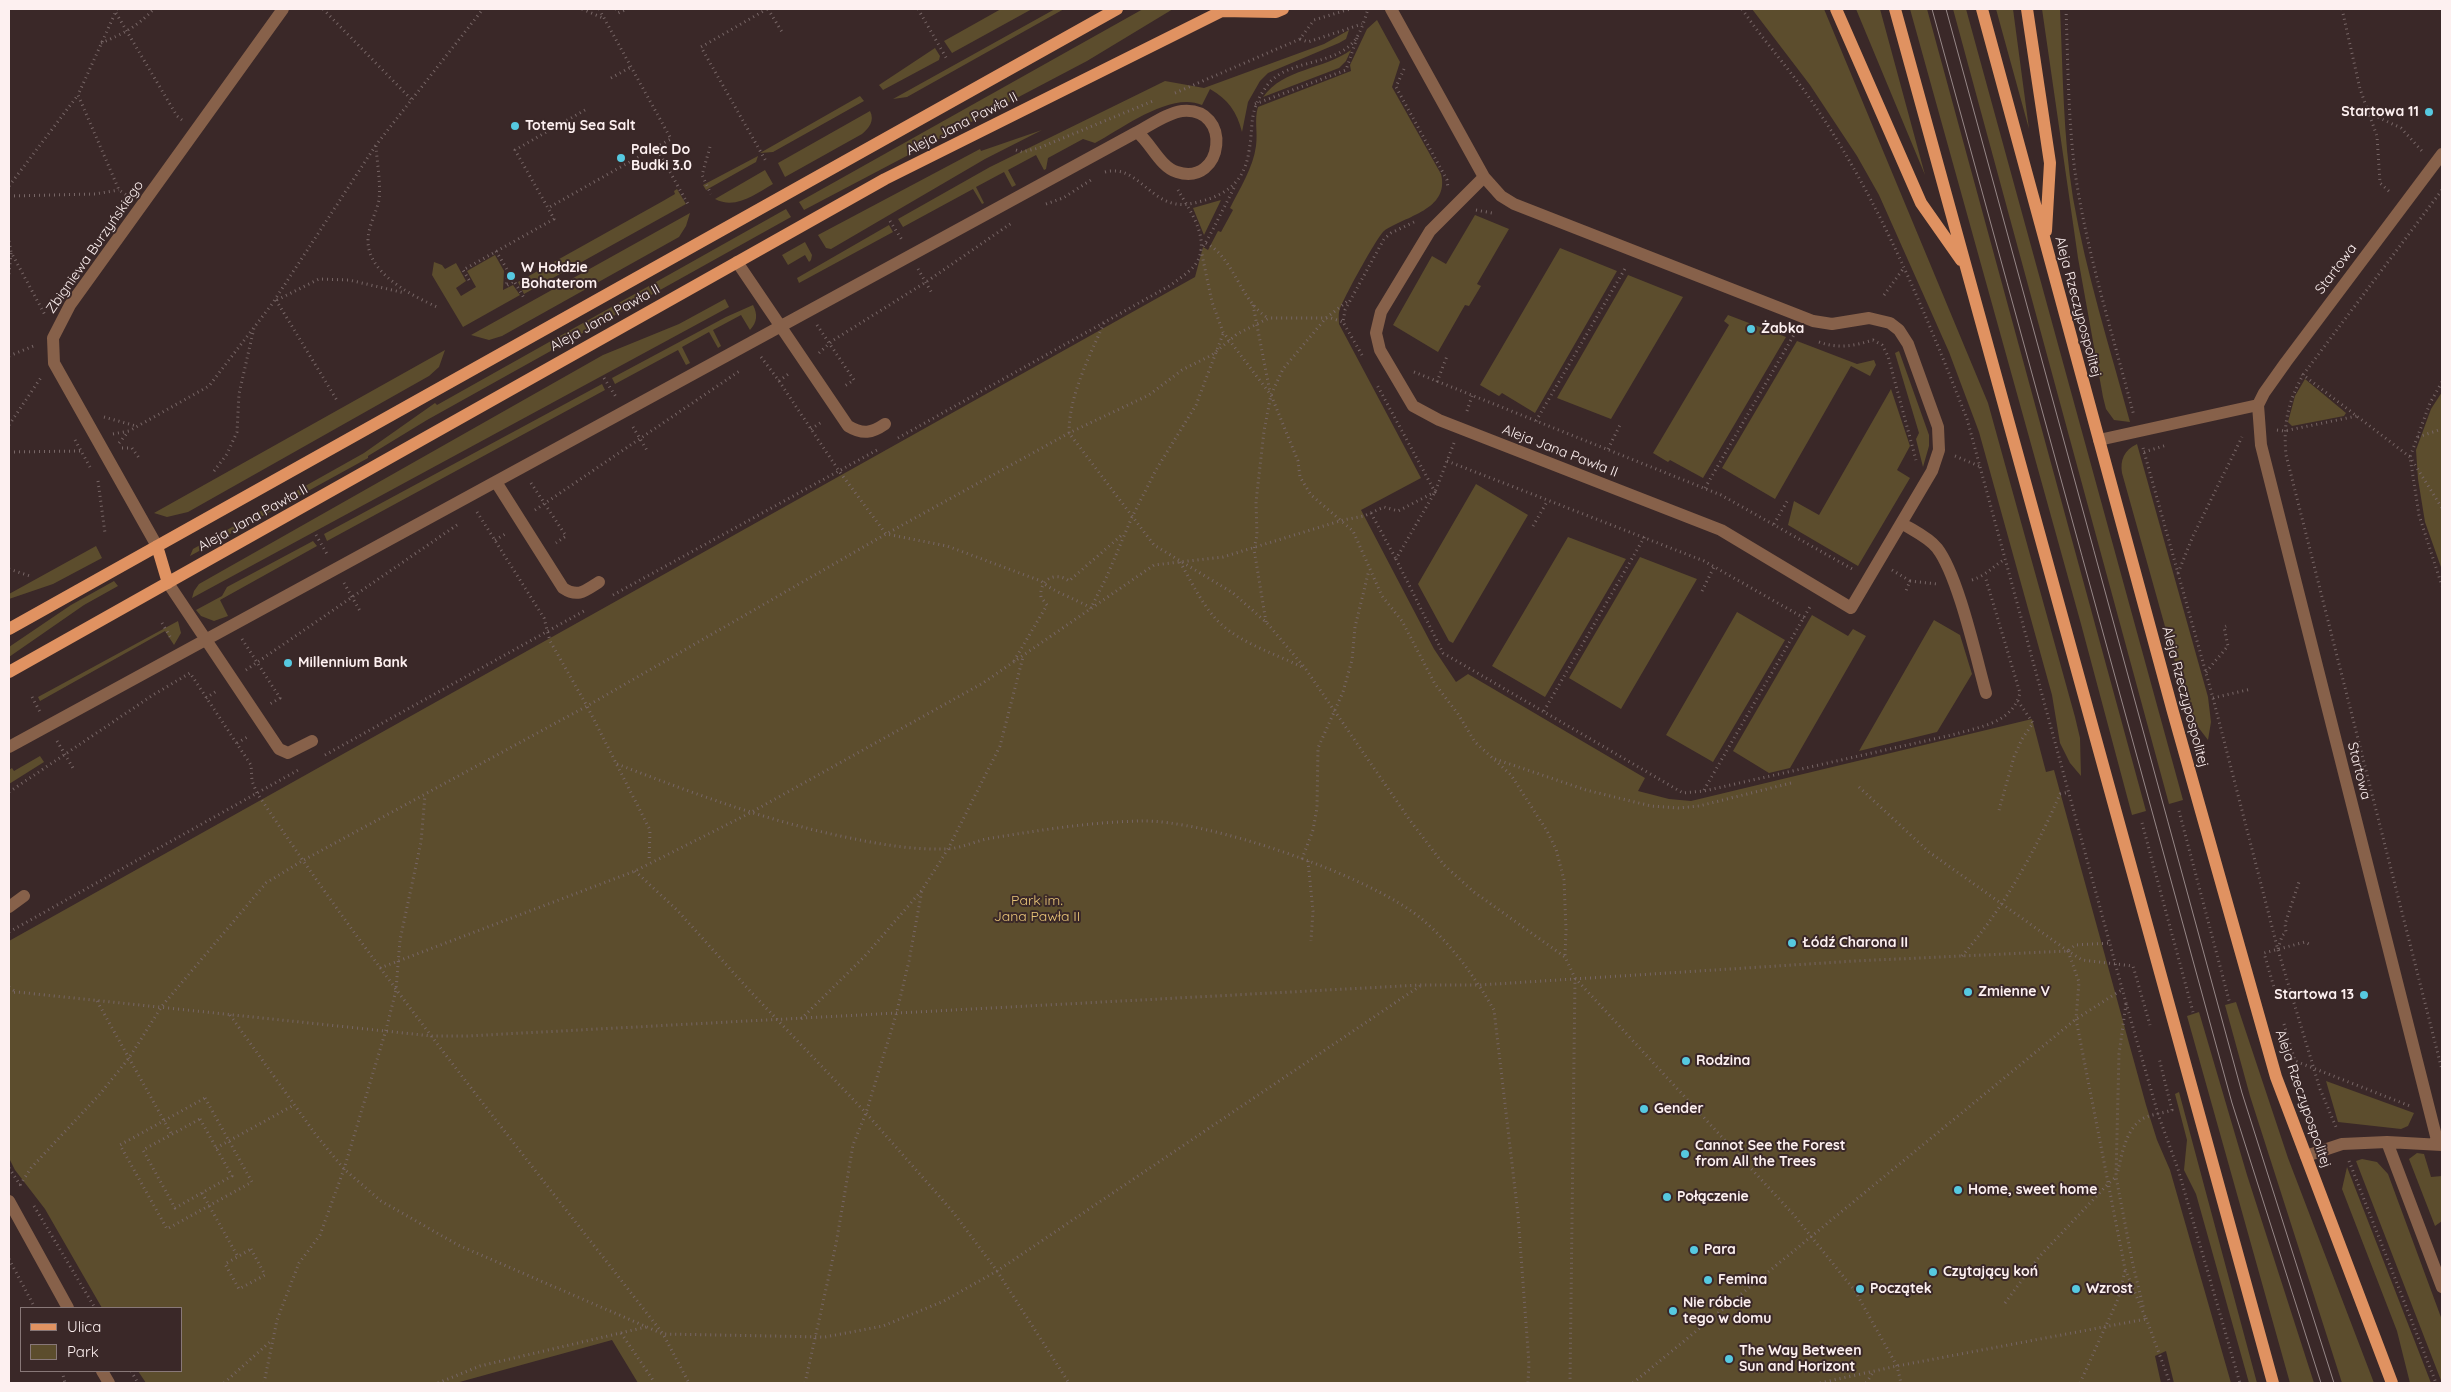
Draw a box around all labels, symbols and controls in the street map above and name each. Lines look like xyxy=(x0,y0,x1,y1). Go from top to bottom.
street label: Aleja Jana Pawła II xyxy=(903,89,1021,159)
place label: Startowa 11 xyxy=(2341,104,2419,120)
marker: Startowa 11 xyxy=(2423,106,2435,118)
place label: Totemy Sea Salt xyxy=(525,118,636,134)
marker: Totemy Sea Salt xyxy=(509,120,521,132)
place label: Palec Do Budki 3.0 xyxy=(631,142,692,174)
marker: Palec Do Budki 3.0 xyxy=(615,152,627,164)
street label: Zbigniewa Burzyńskiego xyxy=(43,177,147,317)
street label: Aleja Rzeczypospolitej xyxy=(2051,235,2105,379)
street label: Startowa xyxy=(2312,241,2360,297)
place label: W Hołdzie Bohaterom xyxy=(521,260,597,292)
marker: W Hołdzie Bohaterom xyxy=(505,270,517,282)
street label: Aleja Jana Pawła II xyxy=(547,281,663,355)
place label: Żabka xyxy=(1761,321,1804,337)
marker: Żabka xyxy=(1745,323,1757,335)
street label: Aleja Jana Pawła II xyxy=(1500,421,1620,481)
street label: Aleja Jana Pawła II xyxy=(195,481,311,555)
street label: Aleja Rzeczypospolitej xyxy=(2158,625,2212,769)
place label: Millennium Bank xyxy=(298,655,408,671)
marker: Millennium Bank xyxy=(282,657,294,669)
street label: Startowa xyxy=(2344,740,2374,802)
park label: Park im. Jana Pawła II xyxy=(994,893,1080,926)
place label: Łódź Charona II xyxy=(1802,935,1908,951)
marker: Łódź Charona II xyxy=(1786,937,1798,949)
place label: Zmienne V xyxy=(1978,984,2050,1000)
marker: Zmienne V xyxy=(1962,986,1974,998)
place label: Startowa 13 xyxy=(2274,987,2354,1003)
marker: Startowa 13 xyxy=(2358,989,2370,1001)
street label: Aleja Rzeczypospolitej xyxy=(2271,1028,2335,1170)
place label: Rodzina xyxy=(1696,1053,1750,1069)
marker: Rodzina xyxy=(1680,1055,1692,1067)
place label: Gender xyxy=(1654,1101,1703,1117)
marker: Gender xyxy=(1638,1103,1650,1115)
place label: Cannot See the Forest from All the Trees xyxy=(1695,1138,1845,1170)
marker: Cannot See the Forest from All the Trees xyxy=(1679,1148,1691,1160)
place label: Home, sweet home xyxy=(1968,1182,2098,1198)
marker: Home, sweet home xyxy=(1952,1184,1964,1196)
place label: Połączenie xyxy=(1677,1189,1749,1205)
marker: Połączenie xyxy=(1661,1191,1673,1203)
place label: Para xyxy=(1704,1242,1736,1258)
marker: Para xyxy=(1688,1244,1700,1256)
place label: Czytający koń xyxy=(1943,1264,2038,1280)
marker: Czytający koń xyxy=(1927,1266,1939,1278)
place label: Femina xyxy=(1718,1272,1767,1288)
marker: Femina xyxy=(1702,1274,1714,1286)
place label: Początek xyxy=(1870,1281,1932,1297)
place label: Wzrost xyxy=(2086,1281,2133,1297)
marker: Początek xyxy=(1854,1283,1866,1295)
marker: Wzrost xyxy=(2070,1283,2082,1295)
place label: Nie róbcie tego w domu xyxy=(1683,1295,1771,1328)
marker: Nie róbcie tego w domu xyxy=(1667,1305,1679,1317)
legend xyxy=(20,1307,182,1372)
text: Ulica xyxy=(67,1317,101,1336)
text: Park xyxy=(67,1342,99,1361)
place label: The Way Between Sun and Horizont xyxy=(1739,1343,1861,1375)
marker: The Way Between Sun and Horizont xyxy=(1723,1353,1735,1365)

